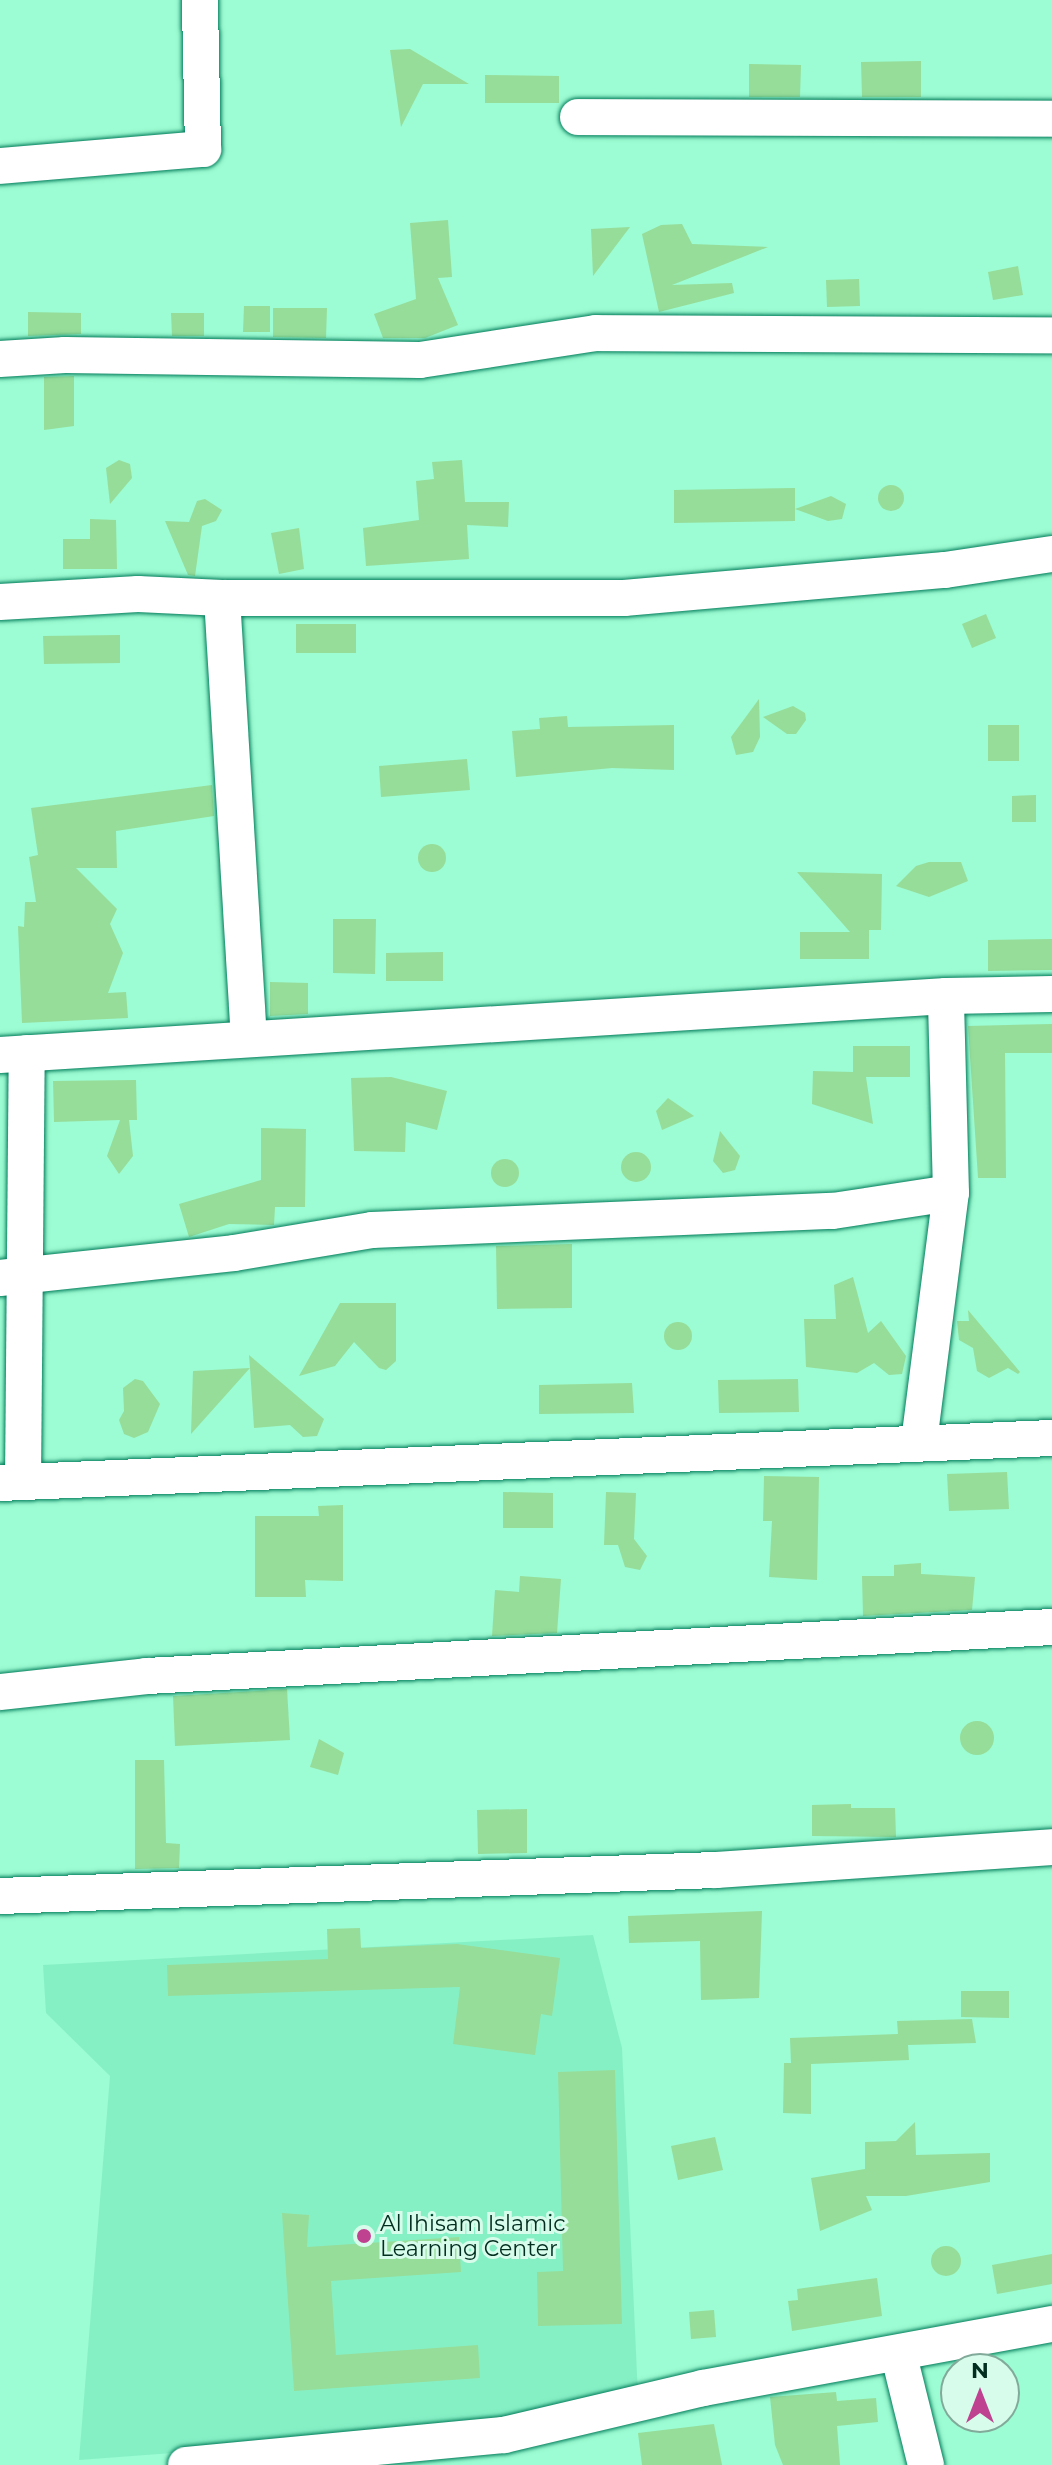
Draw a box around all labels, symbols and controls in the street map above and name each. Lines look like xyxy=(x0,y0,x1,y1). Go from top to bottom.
place label: Al Ihisam Islamic Learning Center xyxy=(380,2210,566,2262)
marker: Al Ihisam Islamic Learning Center xyxy=(355,2227,373,2245)
north arrow xyxy=(940,2353,1020,2433)
text: N xyxy=(971,2357,989,2384)

